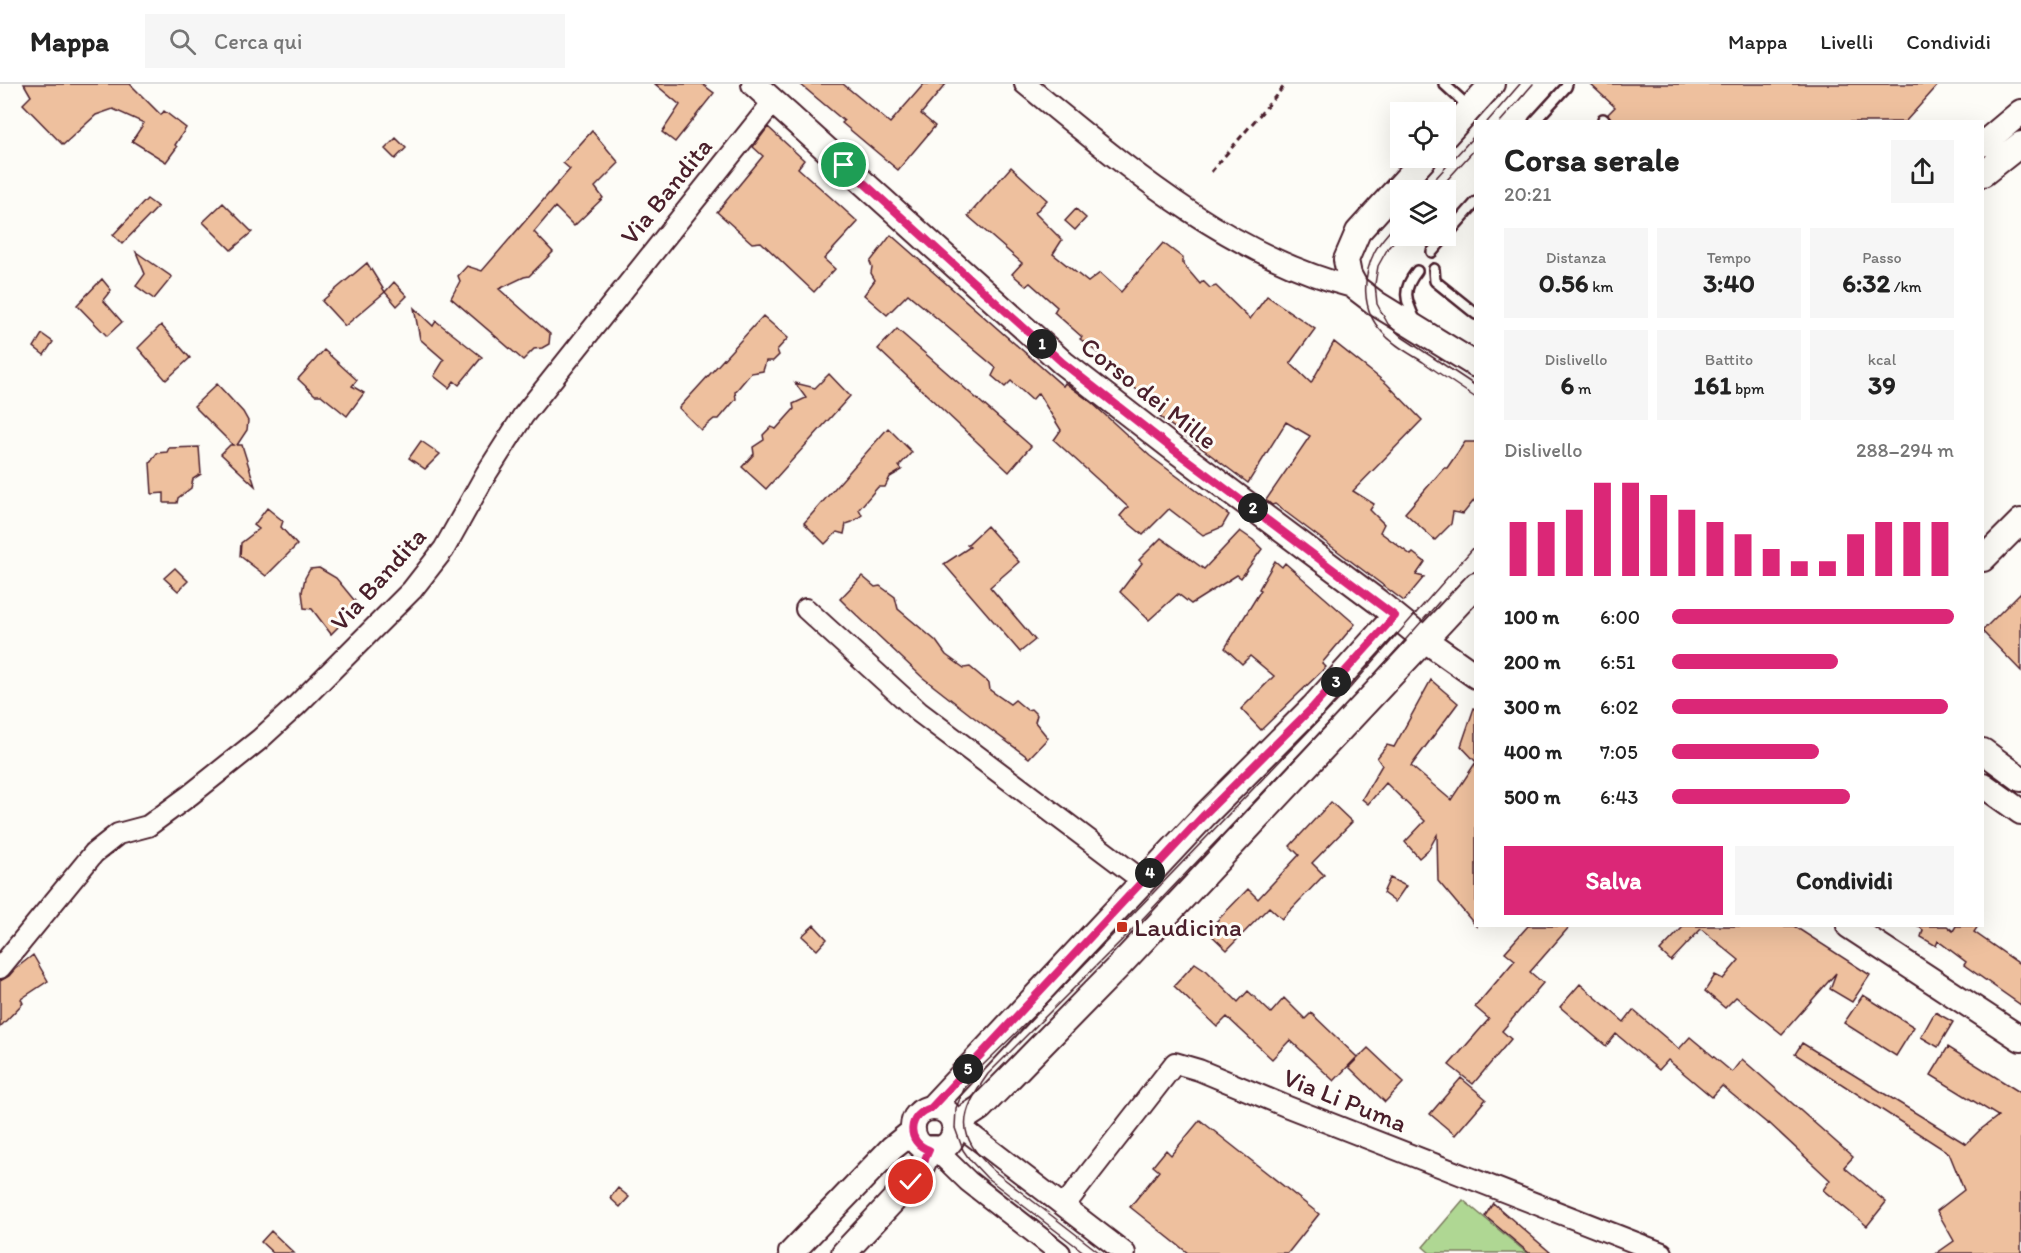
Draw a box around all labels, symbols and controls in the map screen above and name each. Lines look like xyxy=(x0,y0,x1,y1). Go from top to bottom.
search box xyxy=(145,14,565,68)
text: Mappa xyxy=(30,24,109,58)
icon: search xyxy=(166,25,199,58)
text: Cerca qui xyxy=(214,28,302,55)
text: Mappa xyxy=(1728,29,1787,54)
text: Livelli xyxy=(1820,29,1873,54)
text: Condividi xyxy=(1906,29,1991,54)
map controls xyxy=(1390,102,1456,246)
button: locate xyxy=(1390,102,1456,168)
street label: Via Bandita xyxy=(613,131,719,251)
pin xyxy=(818,139,869,190)
text: Corsa serale xyxy=(1504,140,1680,179)
button: share xyxy=(1891,140,1954,203)
icon: arrive xyxy=(827,148,860,181)
button: layers xyxy=(1390,180,1456,246)
text: 20:21 xyxy=(1504,182,1552,206)
text: Distanza xyxy=(1546,248,1606,267)
text: Tempo xyxy=(1707,248,1751,267)
text: Passo xyxy=(1862,248,1902,267)
text: 0.56 xyxy=(1539,267,1589,299)
text: 3:40 xyxy=(1703,267,1755,299)
text: 6:32 xyxy=(1842,267,1890,299)
text: km xyxy=(1589,277,1613,296)
text: /km xyxy=(1890,277,1922,296)
pin: 1 xyxy=(1027,329,1057,359)
street label: Corso dei Mille xyxy=(1074,330,1224,456)
text: 1 xyxy=(1038,334,1046,353)
text: Dislivello xyxy=(1545,350,1607,369)
text: Battito xyxy=(1705,350,1753,369)
text: kcal xyxy=(1868,350,1896,369)
text: 6 xyxy=(1561,369,1574,401)
text: 161 xyxy=(1693,369,1731,401)
text: 39 xyxy=(1868,369,1896,401)
text: m xyxy=(1574,379,1591,398)
text: bpm xyxy=(1731,379,1765,398)
text: Dislivello xyxy=(1504,438,1583,462)
text: 288–294 m xyxy=(1856,438,1954,462)
pin: 2 xyxy=(1238,493,1268,523)
text: 2 xyxy=(1249,498,1257,517)
street label: Via Bandita xyxy=(323,520,433,637)
text: 100 m xyxy=(1504,605,1559,629)
text: 6:00 xyxy=(1600,605,1640,629)
text: 200 m xyxy=(1504,650,1560,674)
text: 6:51 xyxy=(1600,650,1635,674)
pin: 3 xyxy=(1321,667,1351,697)
text: 3 xyxy=(1332,672,1340,691)
text: 300 m xyxy=(1504,695,1561,719)
text: 6:02 xyxy=(1600,695,1638,719)
text: 400 m xyxy=(1504,740,1562,764)
text: 7:05 xyxy=(1600,740,1638,764)
text: 500 m xyxy=(1504,785,1560,809)
text: 6:43 xyxy=(1600,785,1638,809)
button: Salva xyxy=(1504,846,1723,915)
button: Condividi xyxy=(1735,846,1954,915)
pin: 4 xyxy=(1135,858,1165,888)
text: 4 xyxy=(1145,863,1155,882)
place label: Laudicina xyxy=(1134,911,1242,943)
marker: Laudicina xyxy=(1115,920,1129,934)
pin: 5 xyxy=(953,1054,983,1084)
text: 5 xyxy=(964,1059,972,1078)
street label: Via Li Puma xyxy=(1279,1061,1412,1139)
pin xyxy=(885,1156,936,1207)
icon: check xyxy=(894,1165,927,1198)

